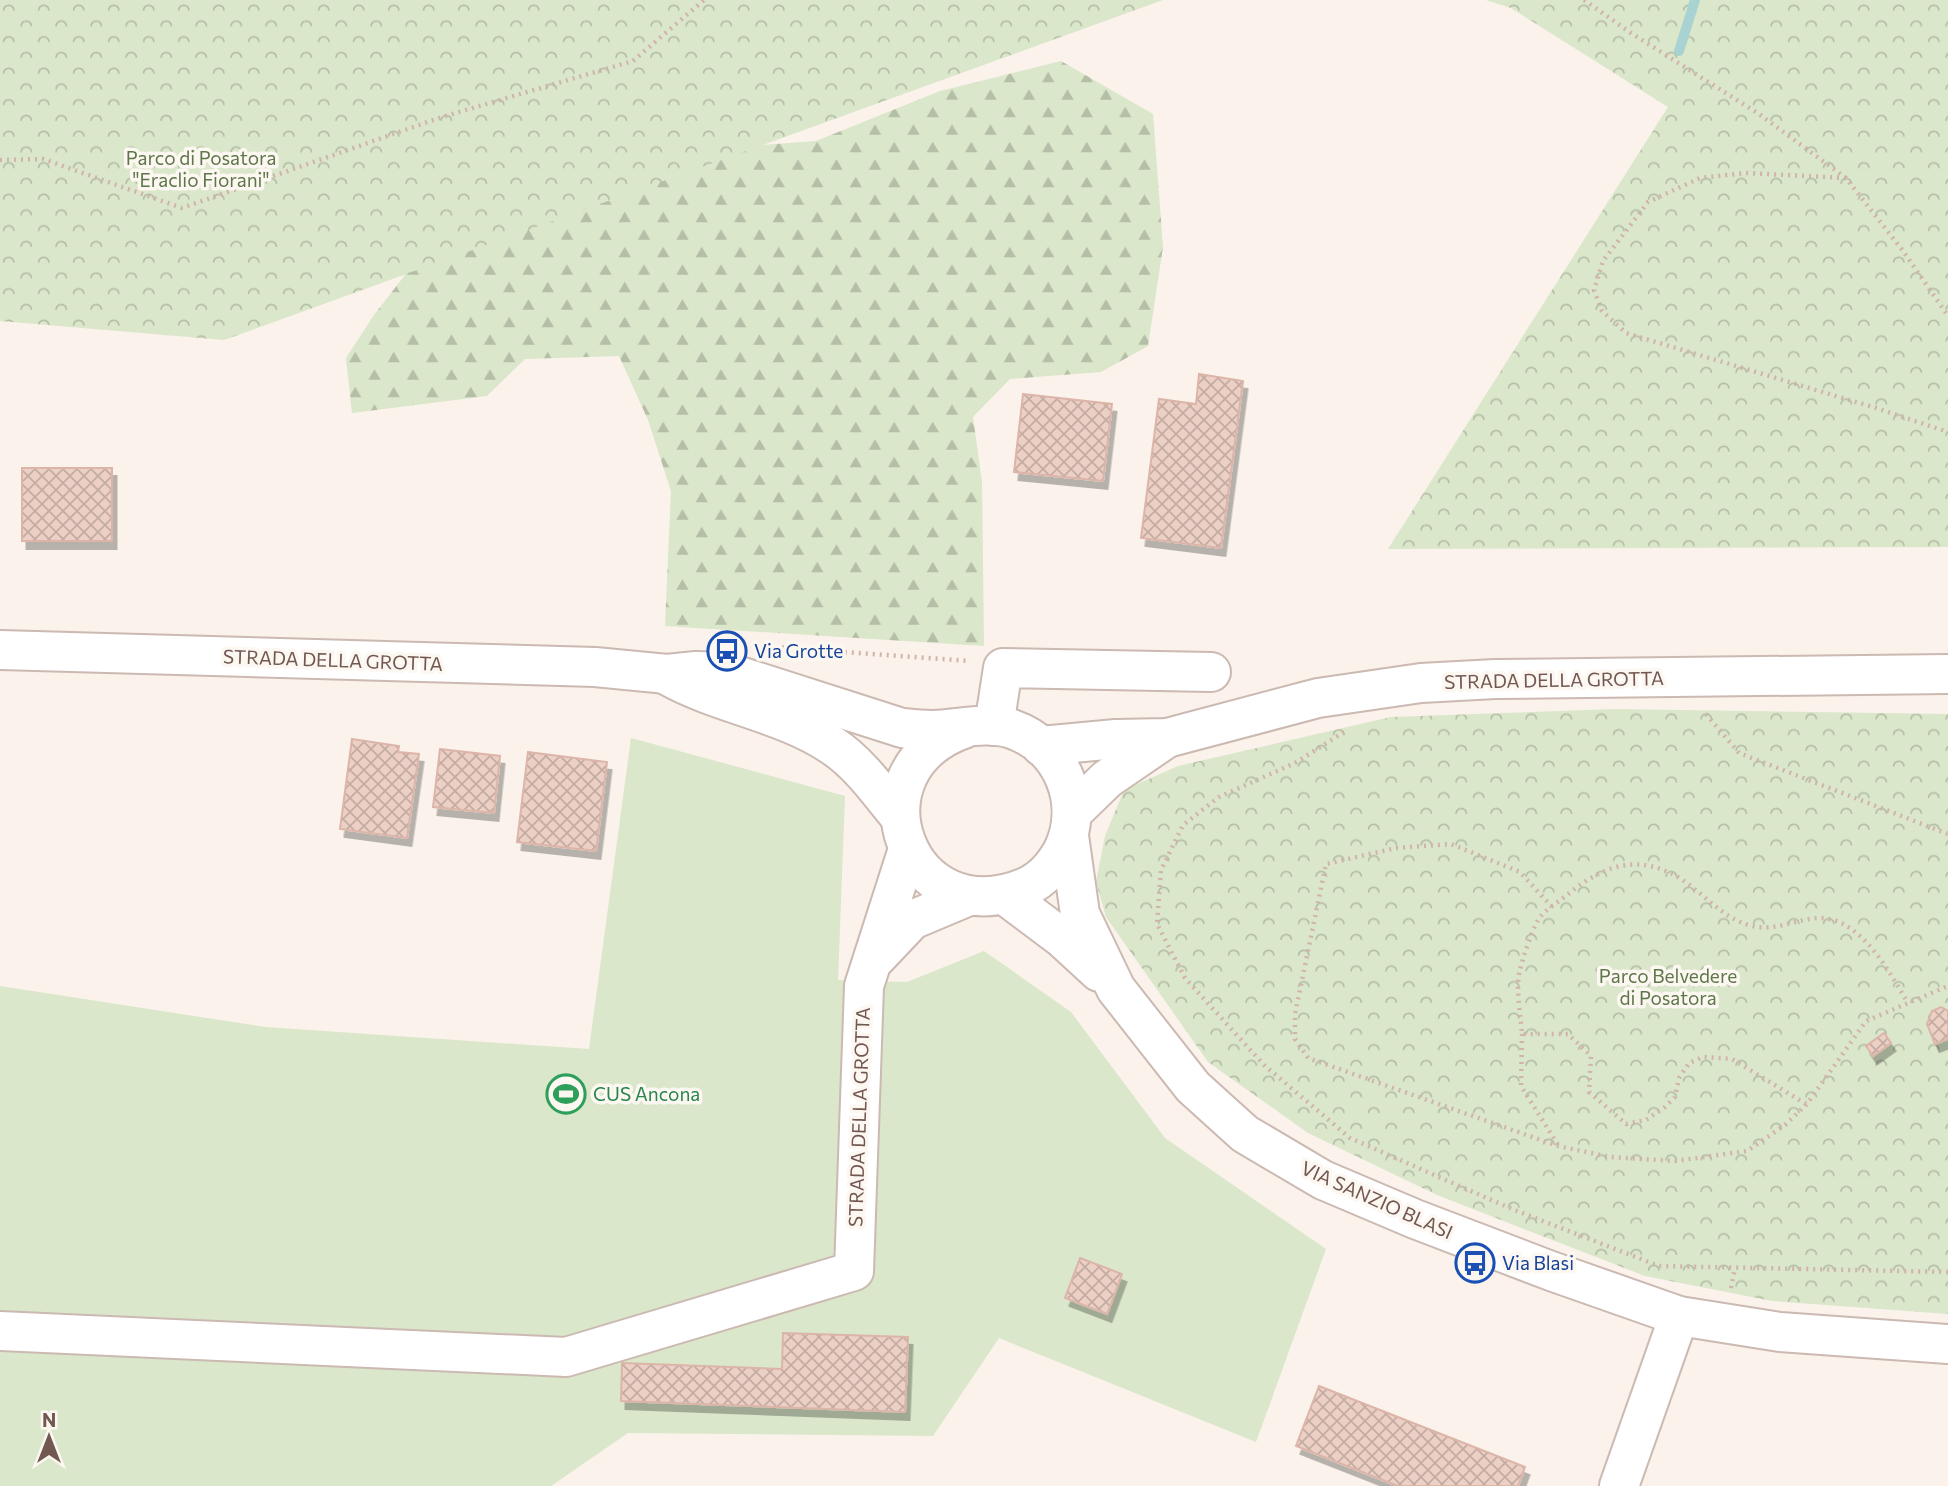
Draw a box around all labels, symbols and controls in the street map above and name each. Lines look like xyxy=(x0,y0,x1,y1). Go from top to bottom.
park label: Parco di Posatora "Eraclio Fiorani" xyxy=(126,146,276,191)
bus stop icon: Via Grotte xyxy=(706,630,748,672)
place label: Via Grotte xyxy=(754,639,843,662)
street label: STRADA DELLA GROTTA xyxy=(223,644,443,675)
street label: STRADA DELLA GROTTA xyxy=(1444,666,1664,693)
park label: Parco Belvedere di Posatora xyxy=(1599,964,1737,1009)
street label: STRADA DELLA GROTTA xyxy=(843,1007,874,1227)
sports icon: CUS Ancona xyxy=(545,1073,587,1115)
place label: CUS Ancona xyxy=(593,1082,700,1105)
street label: VIA SANZIO BLASI xyxy=(1298,1156,1457,1243)
bus stop icon: Via Blasi xyxy=(1454,1242,1496,1284)
place label: Via Blasi xyxy=(1502,1251,1574,1274)
north arrow xyxy=(14,1402,84,1472)
text: N xyxy=(42,1408,56,1431)

